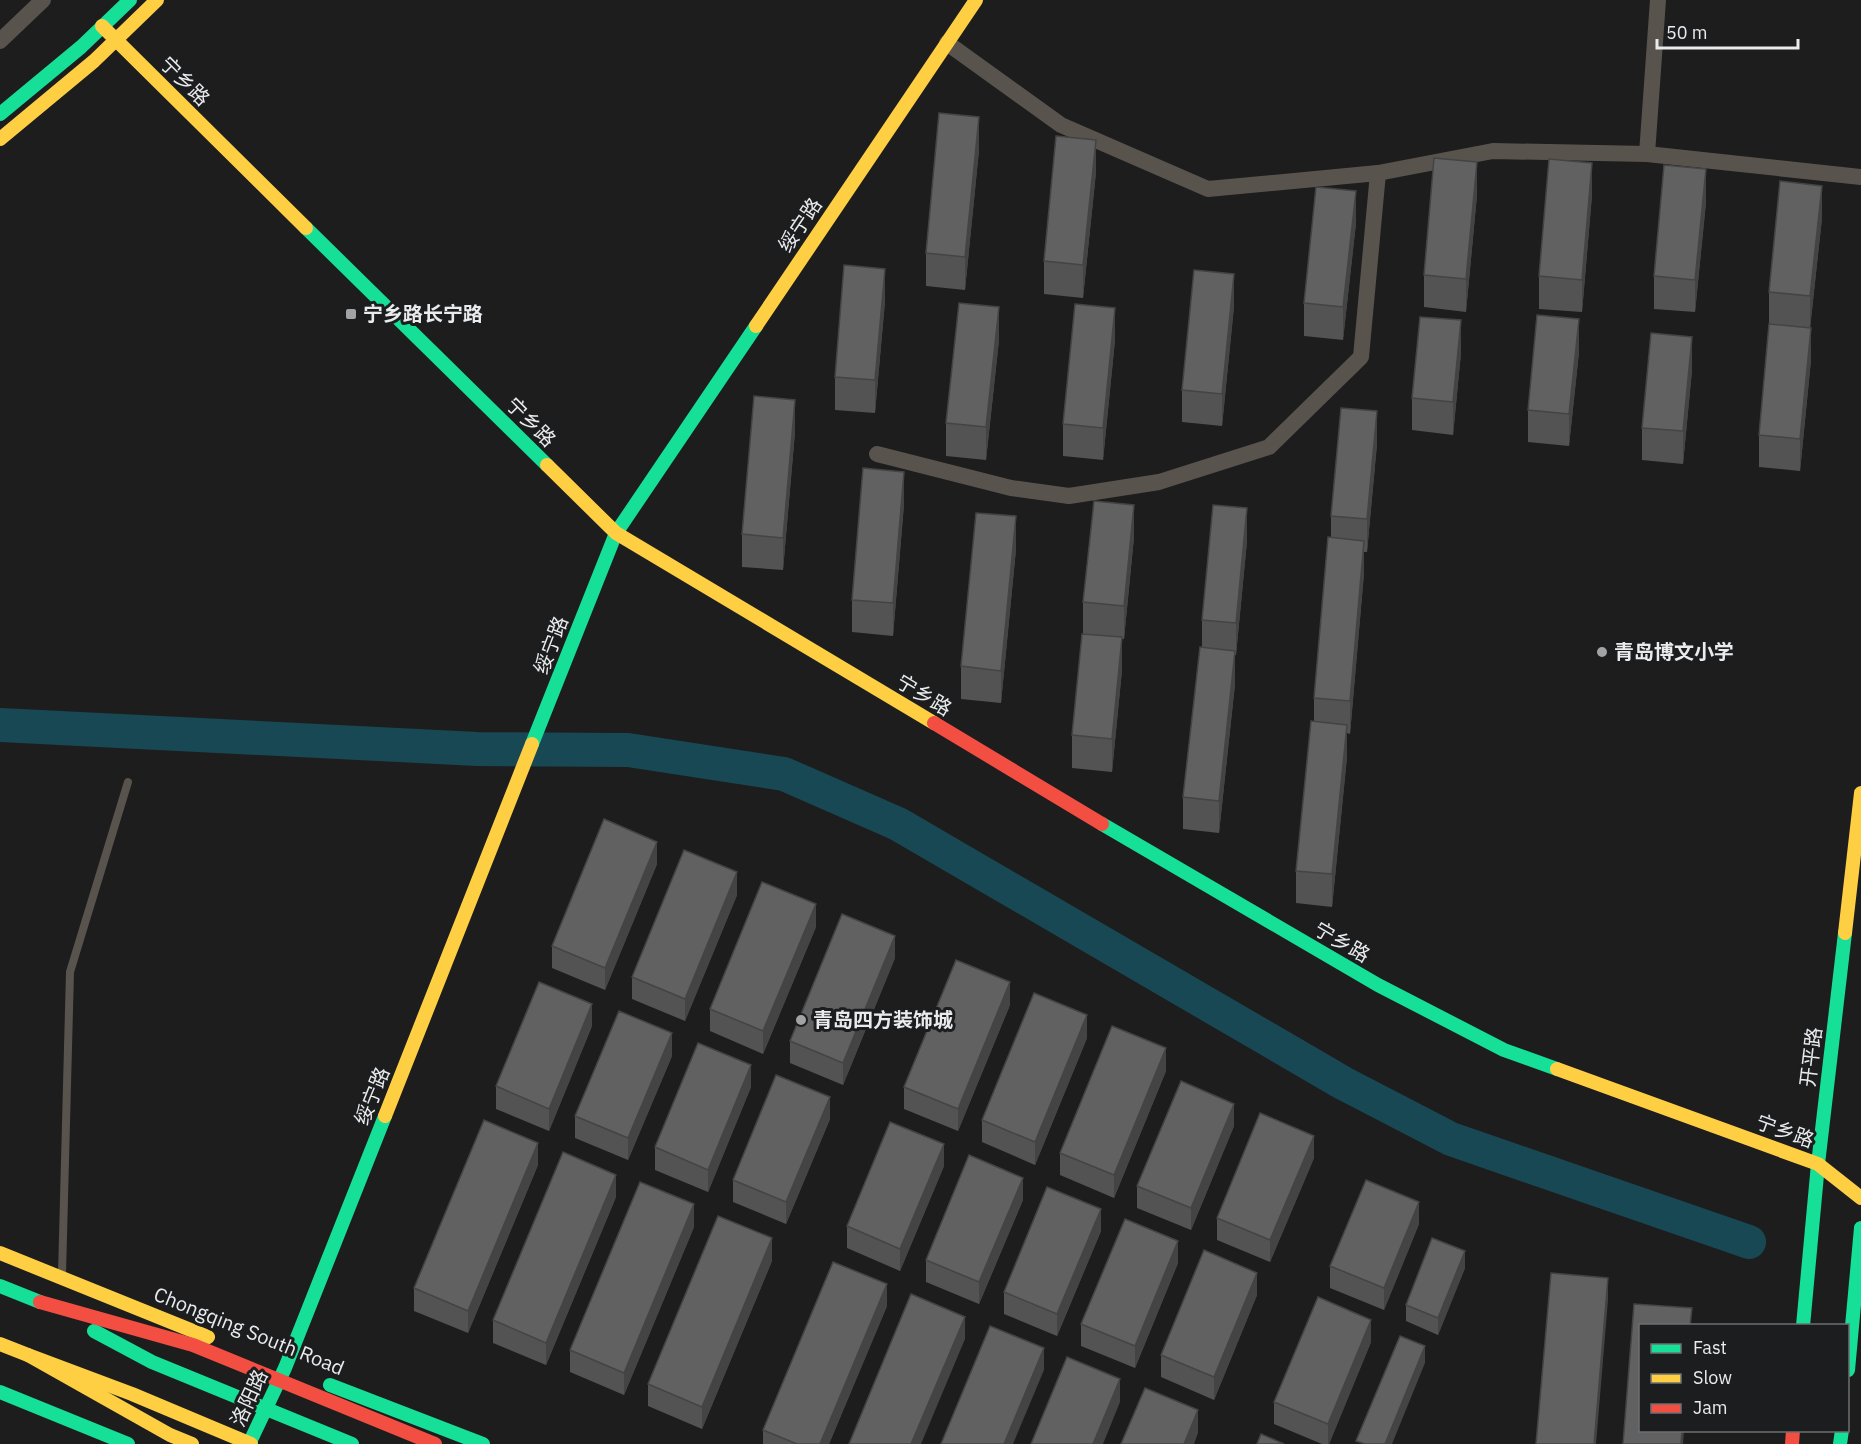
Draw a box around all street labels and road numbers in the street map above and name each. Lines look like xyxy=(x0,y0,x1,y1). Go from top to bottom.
street label: 宁乡路 xyxy=(155,50,216,111)
street label: 绥宁路 xyxy=(772,192,828,257)
street label: 宁乡路 xyxy=(501,391,562,452)
street label: 绥宁路 xyxy=(527,612,574,678)
street label: 宁乡路 xyxy=(892,668,957,722)
street label: 宁乡路 xyxy=(1310,915,1375,968)
street label: 开平路 xyxy=(1793,1026,1828,1088)
street label: 绥宁路 xyxy=(348,1063,395,1129)
street label: 宁乡路 xyxy=(1752,1108,1818,1153)
street label: Chongqing South Road xyxy=(150,1280,348,1381)
street label: 洛阳路 xyxy=(224,1365,273,1431)

